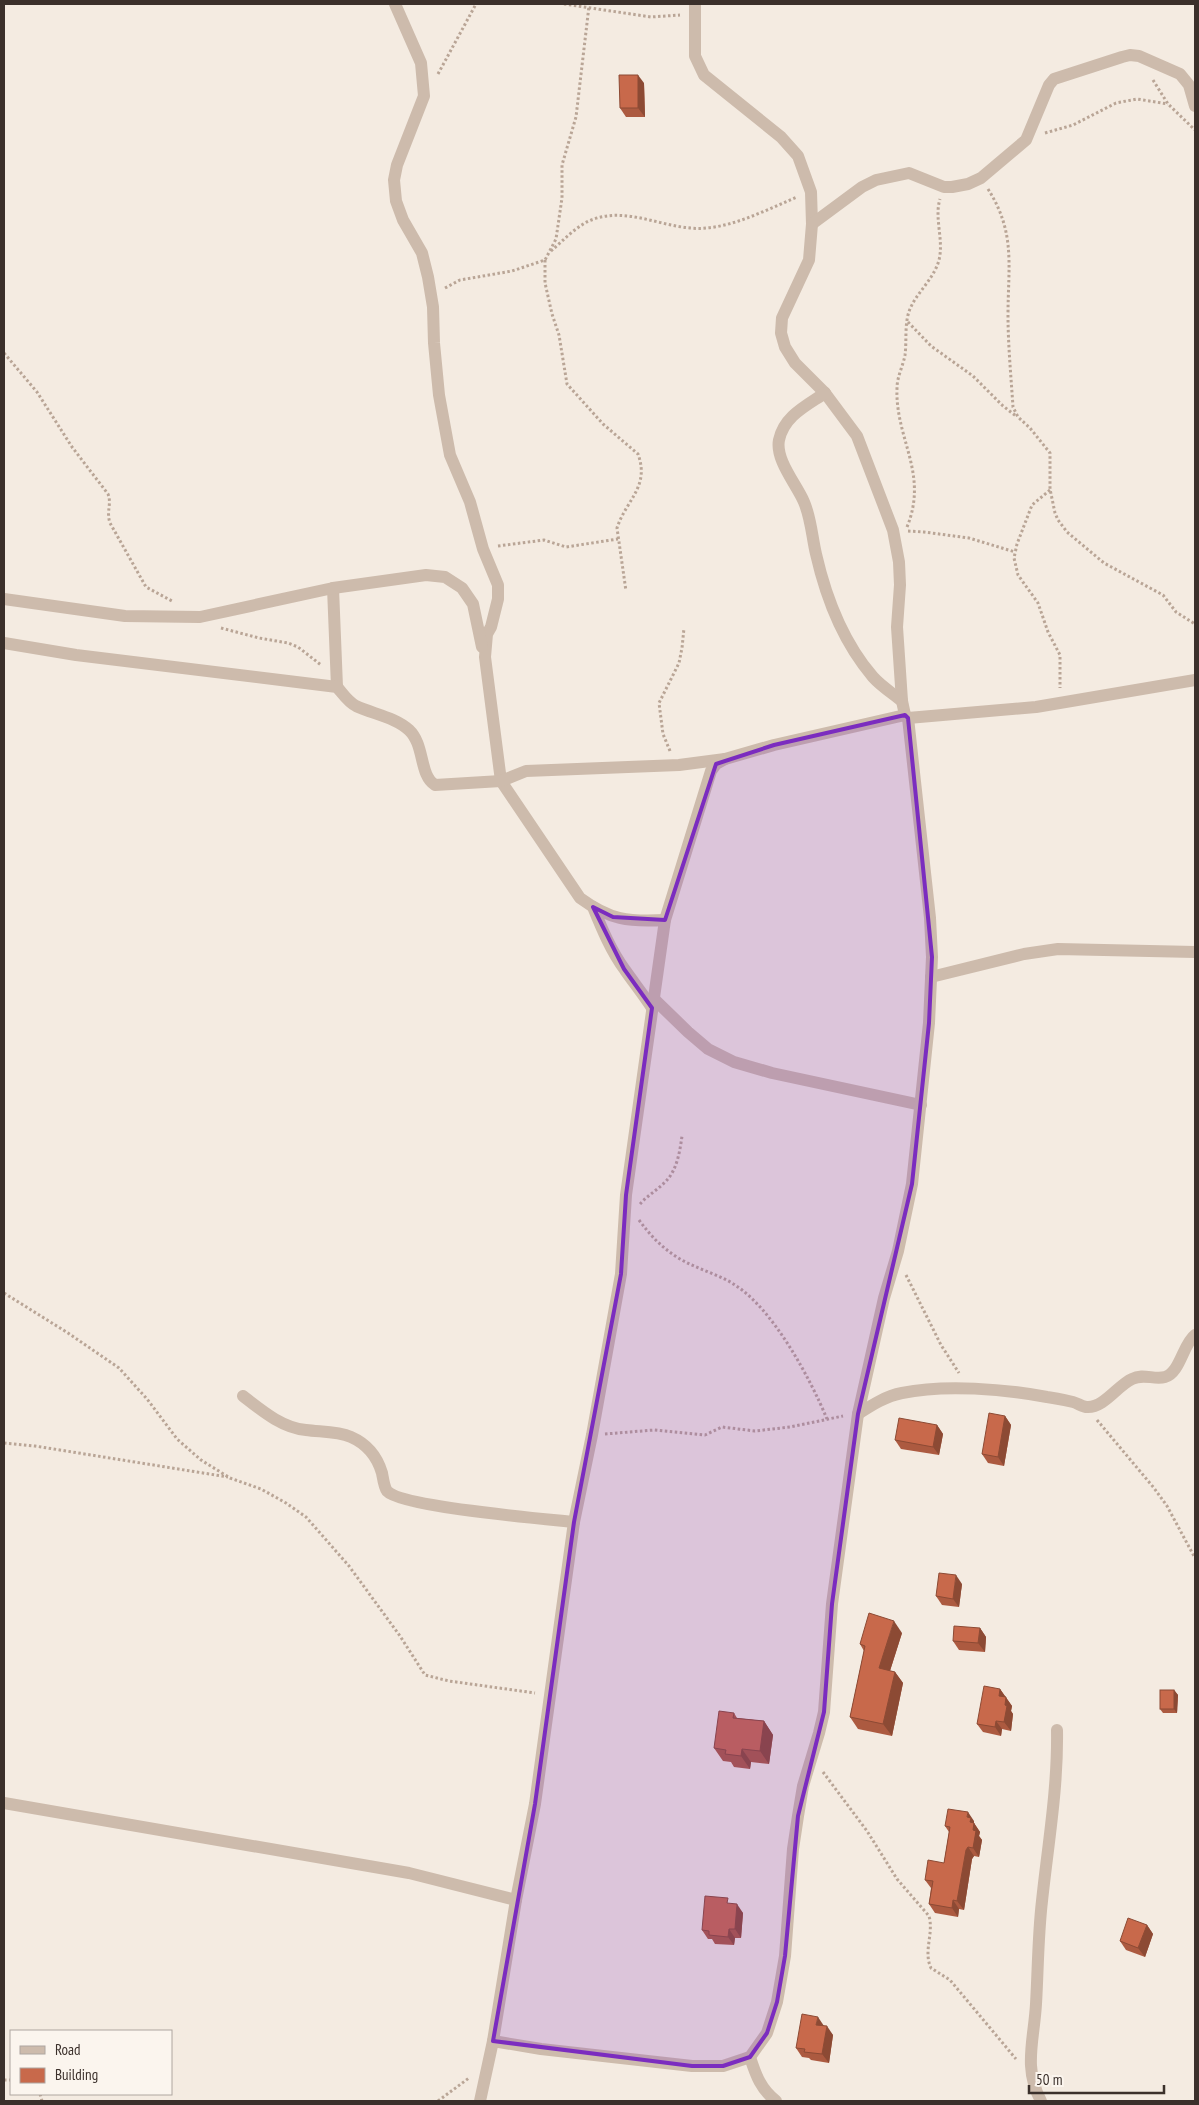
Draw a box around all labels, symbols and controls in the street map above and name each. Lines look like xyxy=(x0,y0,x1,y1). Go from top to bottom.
legend xyxy=(10,2030,172,2095)
text: Road xyxy=(55,2040,81,2059)
scale bar xyxy=(1029,2062,1164,2094)
text: Building xyxy=(55,2065,98,2084)
text: 50 m xyxy=(1036,2070,1062,2089)

